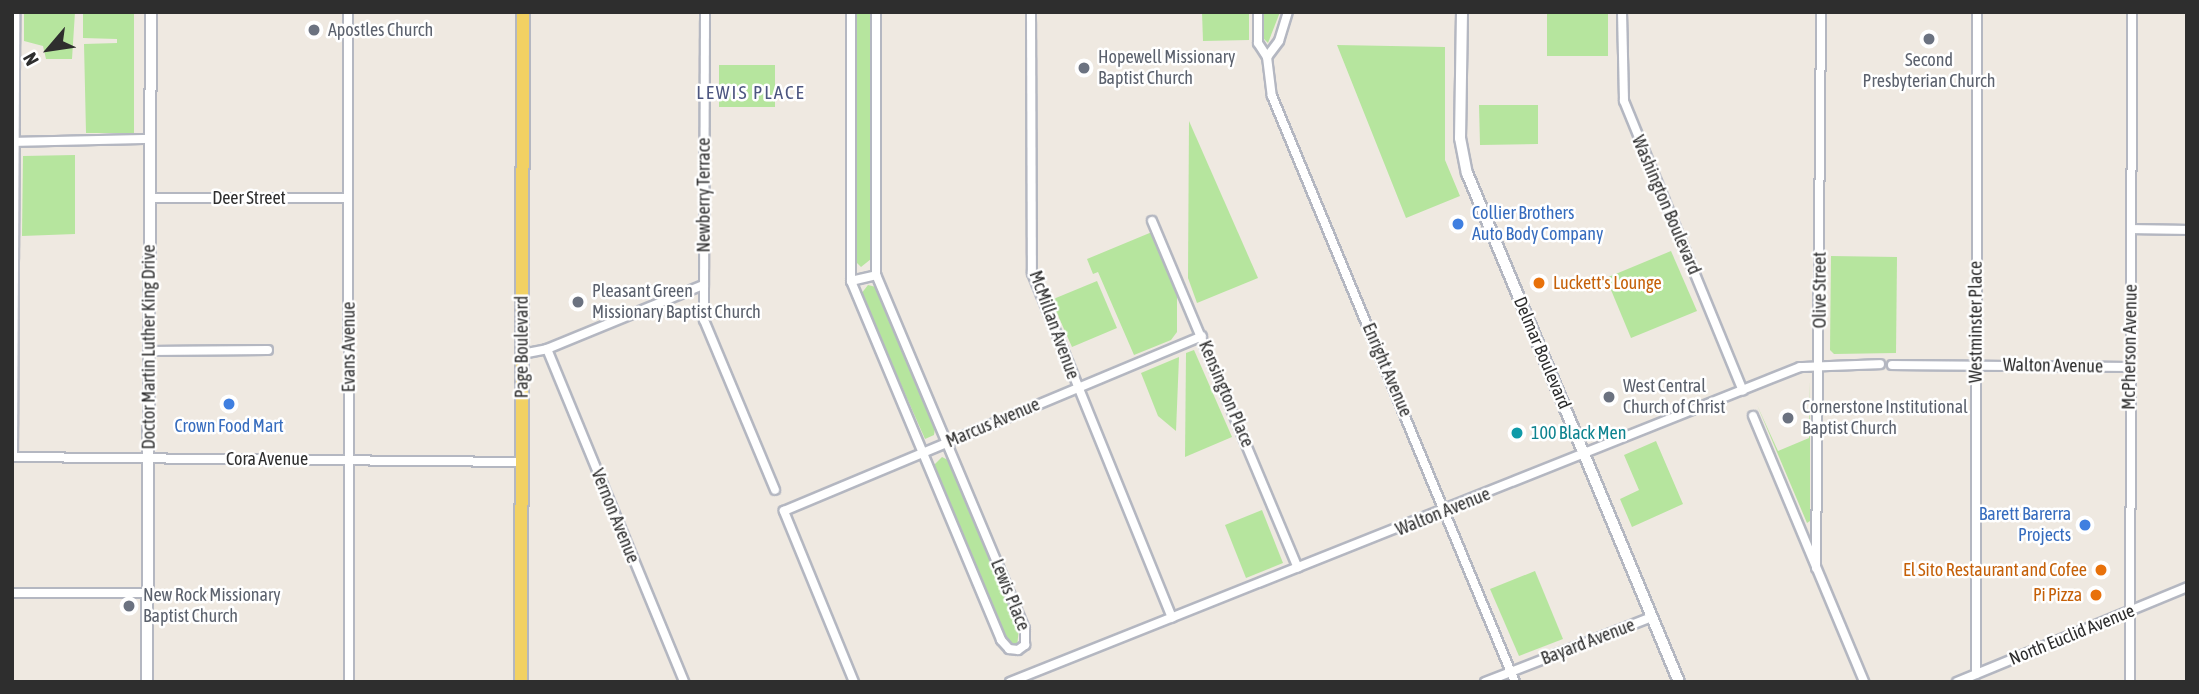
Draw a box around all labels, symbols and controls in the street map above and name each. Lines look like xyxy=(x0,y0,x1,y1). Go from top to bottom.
north arrow xyxy=(14,14,84,84)
place label: Apostles Church xyxy=(328,19,433,41)
marker: Apostles Church xyxy=(306,22,322,38)
marker: Second Presbyterian Church xyxy=(1921,31,1937,47)
place label: Hopewell Missionary Baptist Church xyxy=(1098,47,1236,90)
text: N xyxy=(18,49,43,69)
place label: Second Presbyterian Church xyxy=(1863,50,1995,92)
marker: Hopewell Missionary Baptist Church xyxy=(1076,60,1092,76)
district label: LEWIS PLACE xyxy=(698,82,804,104)
street label: Washington Boulevard xyxy=(1627,132,1705,278)
street label: Newberry Terrace xyxy=(693,137,715,253)
street label: Deer Street xyxy=(212,187,286,209)
place label: Collier Brothers Auto Body Company xyxy=(1472,203,1603,246)
marker: Collier Brothers Auto Body Company xyxy=(1450,216,1466,232)
street label: Doctor Martin Luther King Drive xyxy=(138,245,160,449)
street label: Olive Street xyxy=(1809,252,1831,328)
street label: Westminster Place xyxy=(1965,261,1987,383)
street label: McMillan Avenue xyxy=(1024,268,1084,382)
place label: Luckett's Lounge xyxy=(1553,272,1662,294)
marker: Luckett's Lounge xyxy=(1531,275,1547,291)
place label: Pleasant Green Missionary Baptist Church xyxy=(592,281,761,324)
street label: McPherson Avenue xyxy=(2118,284,2142,410)
marker: Pleasant Green Missionary Baptist Church xyxy=(570,294,586,310)
street label: Delmar Boulevard xyxy=(1509,294,1575,412)
street label: Page Boulevard xyxy=(511,296,533,398)
street label: Evans Avenue xyxy=(338,302,360,392)
street label: Enright Avenue xyxy=(1358,320,1416,420)
street label: Kensington Place xyxy=(1194,337,1258,451)
street label: Walton Avenue xyxy=(2003,354,2103,378)
place label: West Central Church of Christ xyxy=(1623,376,1725,418)
marker: West Central Church of Christ xyxy=(1601,389,1617,405)
street label: Marcus Avenue xyxy=(943,394,1043,452)
marker: Crown Food Mart xyxy=(221,396,237,412)
place label: Cornerstone Institutional Baptist Church xyxy=(1802,397,1968,440)
marker: Cornerstone Institutional Baptist Church xyxy=(1780,410,1796,426)
place label: Crown Food Mart xyxy=(174,415,284,437)
place label: 100 Black Men xyxy=(1531,422,1627,444)
marker: 100 Black Men xyxy=(1509,425,1525,441)
street label: Cora Avenue xyxy=(226,448,308,470)
street label: Vernon Avenue xyxy=(586,466,644,566)
street label: Walton Avenue xyxy=(1393,483,1493,541)
place label: Barett Barerra Projects xyxy=(1979,504,2071,546)
marker: Barett Barerra Projects xyxy=(2077,517,2093,533)
street label: Lewis Place xyxy=(986,556,1034,634)
place label: El Sito Restaurant and Cofee xyxy=(1903,559,2087,581)
marker: El Sito Restaurant and Cofee xyxy=(2093,562,2109,578)
place label: Pi Pizza xyxy=(2033,584,2082,606)
place label: New Rock Missionary Baptist Church xyxy=(143,585,281,628)
marker: Pi Pizza xyxy=(2088,587,2104,603)
marker: New Rock Missionary Baptist Church xyxy=(121,598,137,614)
street label: North Euclid Avenue xyxy=(2006,600,2138,670)
street label: Bayard Avenue xyxy=(1538,614,1638,670)

